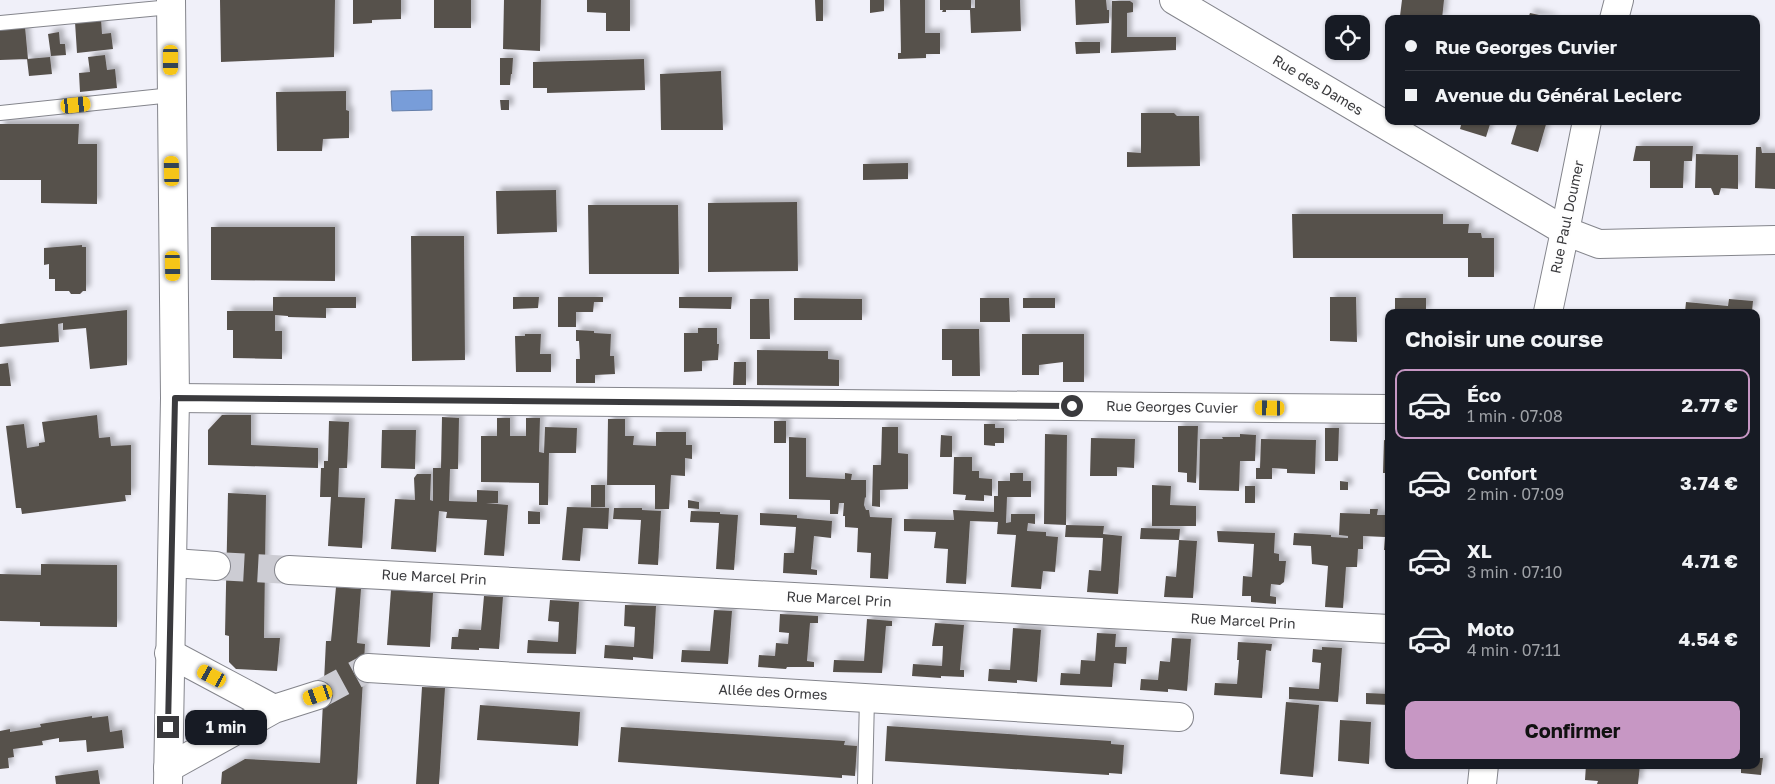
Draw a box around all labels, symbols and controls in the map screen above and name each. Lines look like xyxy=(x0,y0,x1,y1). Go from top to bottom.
map controls xyxy=(1325,15,1370,60)
button: locate xyxy=(1325,15,1370,60)
text: Rue Georges Cuvier xyxy=(1435,35,1617,58)
car xyxy=(163,45,178,75)
street label: Rue des Dames xyxy=(1270,51,1367,118)
text: Avenue du Général Leclerc xyxy=(1435,83,1682,106)
car xyxy=(60,96,91,114)
car xyxy=(164,156,179,186)
street label: Rue Paul Doumer xyxy=(1546,158,1587,275)
car xyxy=(165,251,180,281)
text: Choisir une course xyxy=(1405,325,1603,352)
icon: car xyxy=(1407,382,1452,427)
text: Éco xyxy=(1467,383,1501,406)
text: 2.77 € xyxy=(1681,393,1738,416)
route start xyxy=(1061,395,1083,417)
street label: Rue Georges Cuvier xyxy=(1106,397,1239,416)
car xyxy=(1254,400,1285,416)
text: 1 min · 07:08 xyxy=(1467,406,1563,426)
icon: car xyxy=(1407,460,1452,505)
text: Confort xyxy=(1467,461,1537,484)
text: 3.74 € xyxy=(1680,471,1738,494)
text: 2 min · 07:09 xyxy=(1467,484,1564,504)
icon: car xyxy=(1407,538,1452,583)
text: XL xyxy=(1467,539,1492,562)
text: 4.71 € xyxy=(1682,549,1738,572)
text: 3 min · 07:10 xyxy=(1467,562,1562,582)
street label: Rue Marcel Prin xyxy=(381,565,487,588)
street label: Rue Marcel Prin xyxy=(786,587,892,610)
street label: Rue Marcel Prin xyxy=(1190,609,1296,632)
icon: car xyxy=(1407,616,1452,661)
text: Moto xyxy=(1467,617,1514,640)
text: 4.54 € xyxy=(1678,627,1738,650)
text: 4 min · 07:11 xyxy=(1467,640,1561,660)
car xyxy=(195,662,228,690)
street label: Allée des Ormes xyxy=(718,680,828,703)
car xyxy=(301,683,334,707)
button: Confirmer xyxy=(1405,701,1740,759)
callout: 1 min xyxy=(186,710,268,744)
route end xyxy=(157,716,179,738)
text: 1 min xyxy=(206,717,246,737)

